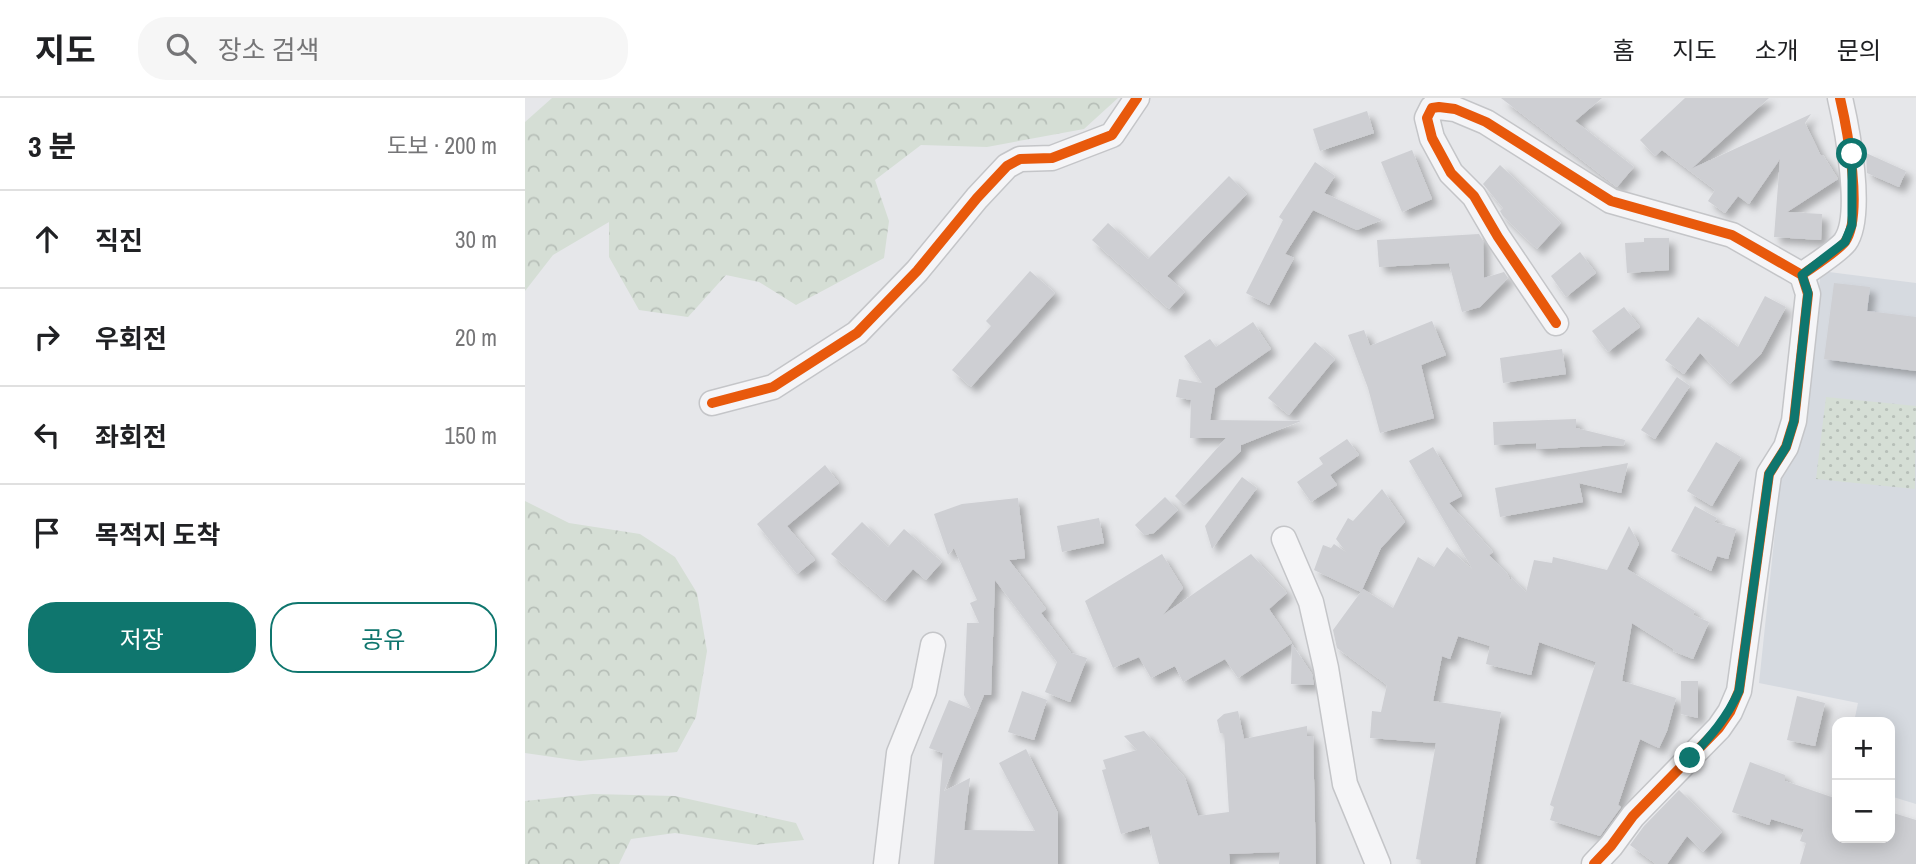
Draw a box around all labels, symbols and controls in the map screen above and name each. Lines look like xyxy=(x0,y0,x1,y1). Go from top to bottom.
search box xyxy=(138,17,628,80)
text: 지도 xyxy=(35,28,96,72)
icon: search xyxy=(162,29,200,67)
text: 장소 검색 xyxy=(218,32,319,67)
text: 홈 xyxy=(1612,34,1634,66)
text: 지도 xyxy=(1672,34,1717,66)
text: 소개 xyxy=(1755,34,1799,66)
text: 문의 xyxy=(1837,34,1881,66)
text: 3 분 xyxy=(28,126,76,166)
text: 도보 · 200 m xyxy=(387,130,497,161)
route start xyxy=(1836,138,1867,169)
icon: ahead xyxy=(28,220,66,258)
text: 직진 xyxy=(95,223,143,258)
text: 30 m xyxy=(455,224,497,255)
icon: right xyxy=(28,318,66,356)
text: 우회전 xyxy=(95,321,167,356)
text: 20 m xyxy=(455,322,497,353)
icon: left xyxy=(28,416,66,454)
text: 좌회전 xyxy=(95,419,167,454)
text: 150 m xyxy=(445,420,497,451)
icon: arrive xyxy=(28,514,66,552)
text: 목적지 도착 xyxy=(95,517,221,552)
button: 저장 xyxy=(28,602,256,673)
button: 공유 xyxy=(270,602,497,673)
map controls xyxy=(1832,717,1895,843)
button: + xyxy=(1832,717,1895,780)
route end xyxy=(1674,742,1705,773)
button: − xyxy=(1832,780,1895,843)

